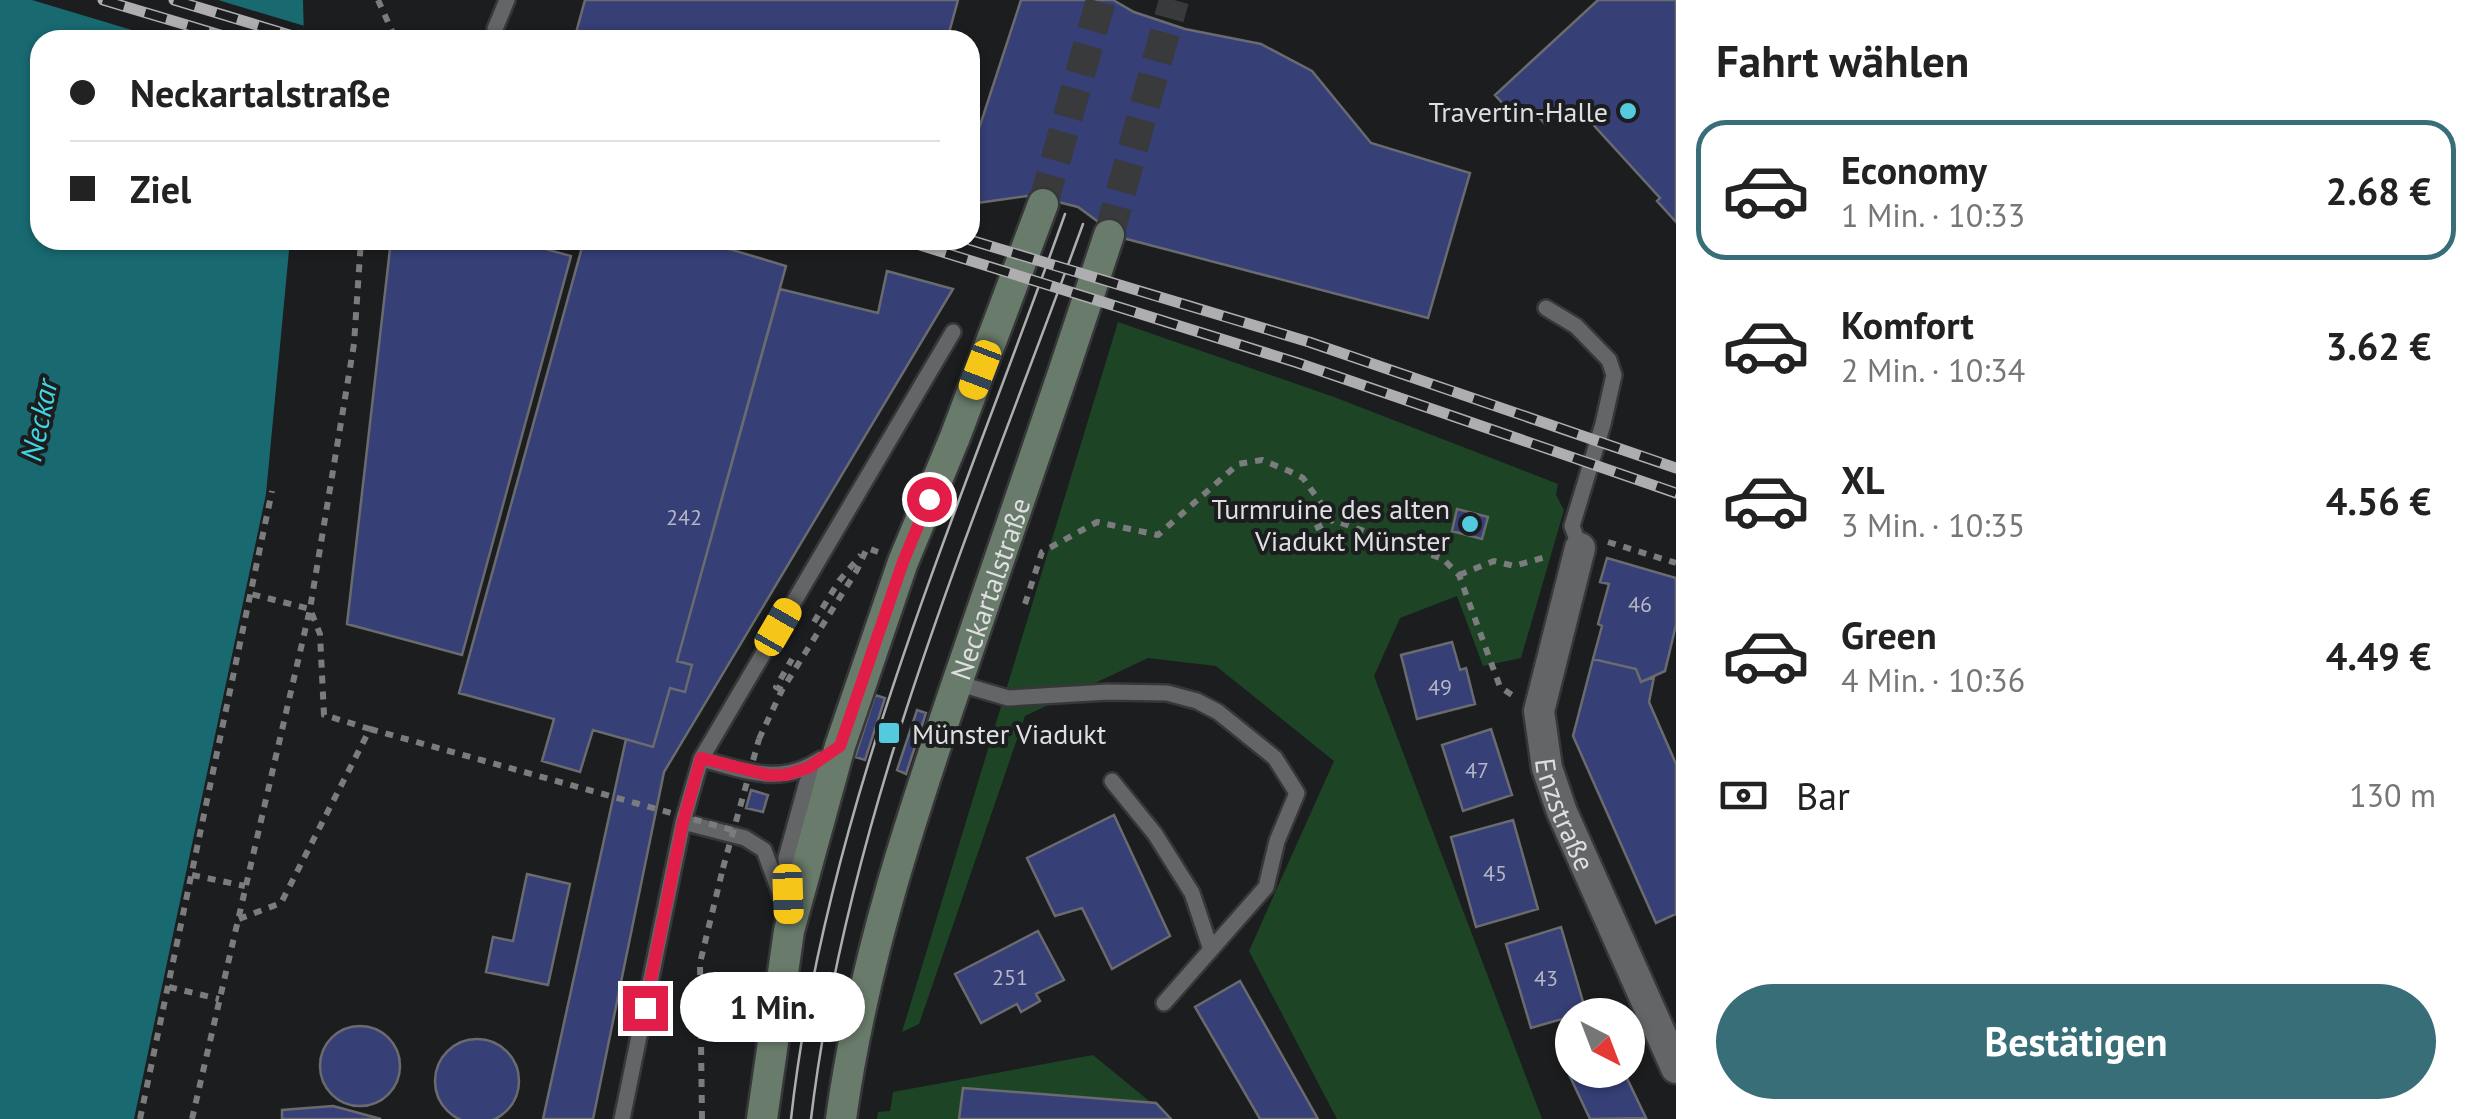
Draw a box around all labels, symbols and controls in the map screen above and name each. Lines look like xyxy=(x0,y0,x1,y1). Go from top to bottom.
text: Fahrt wählen xyxy=(1716,31,1969,89)
text: Neckartalstraße xyxy=(130,68,391,117)
place label: Travertin-Halle xyxy=(1429,93,1608,130)
marker: Travertin-Halle xyxy=(1617,100,1639,122)
icon: car xyxy=(1721,145,1811,235)
text: Economy xyxy=(1841,145,1987,194)
text: Ziel xyxy=(130,164,191,213)
text: 2.68 € xyxy=(2326,166,2431,215)
text: 1 Min. · 10:33 xyxy=(1841,194,2025,236)
icon: car xyxy=(1721,300,1811,390)
text: Komfort xyxy=(1841,300,1974,349)
text: 3.62 € xyxy=(2326,321,2431,370)
car xyxy=(955,337,1005,403)
text: 2 Min. · 10:34 xyxy=(1841,349,2025,391)
water label: Neckar xyxy=(10,373,66,465)
icon: car xyxy=(1721,455,1811,545)
text: XL xyxy=(1841,455,1885,504)
text: 4.56 € xyxy=(2326,476,2431,525)
route start xyxy=(907,477,952,522)
place label: Turmruine des alten Viadukt Münster xyxy=(1212,490,1450,559)
street label: Neckartalstraße xyxy=(941,492,1038,684)
house number: 242 xyxy=(666,503,702,531)
text: 3 Min. · 10:35 xyxy=(1841,504,2025,546)
marker: Turmruine des alten Viadukt Münster xyxy=(1459,513,1481,535)
house number: 46 xyxy=(1628,590,1652,618)
car xyxy=(750,594,806,660)
icon: car xyxy=(1721,610,1811,700)
text: Green xyxy=(1841,610,1937,659)
text: 4.49 € xyxy=(2326,631,2431,680)
text: 4 Min. · 10:36 xyxy=(1841,659,2025,701)
house number: 49 xyxy=(1428,673,1452,701)
place label: Münster Viadukt xyxy=(912,715,1107,752)
marker: Münster Viadukt xyxy=(876,720,902,746)
house number: 47 xyxy=(1465,756,1489,784)
street label: Enzstraße xyxy=(1527,756,1604,876)
icon: cash xyxy=(1716,768,1771,823)
text: Bar xyxy=(1796,771,1850,820)
text: 130 m xyxy=(2349,774,2436,816)
house number: 45 xyxy=(1483,859,1507,887)
car xyxy=(772,863,804,925)
house number: 251 xyxy=(992,963,1028,991)
house number: 43 xyxy=(1534,964,1558,992)
callout: 1 Min. xyxy=(680,973,865,1043)
button: Bestätigen xyxy=(1716,984,2436,1099)
route end xyxy=(623,986,668,1031)
text: 1 Min. xyxy=(730,986,815,1028)
north arrow xyxy=(1555,998,1645,1088)
map controls xyxy=(1555,998,1645,1088)

